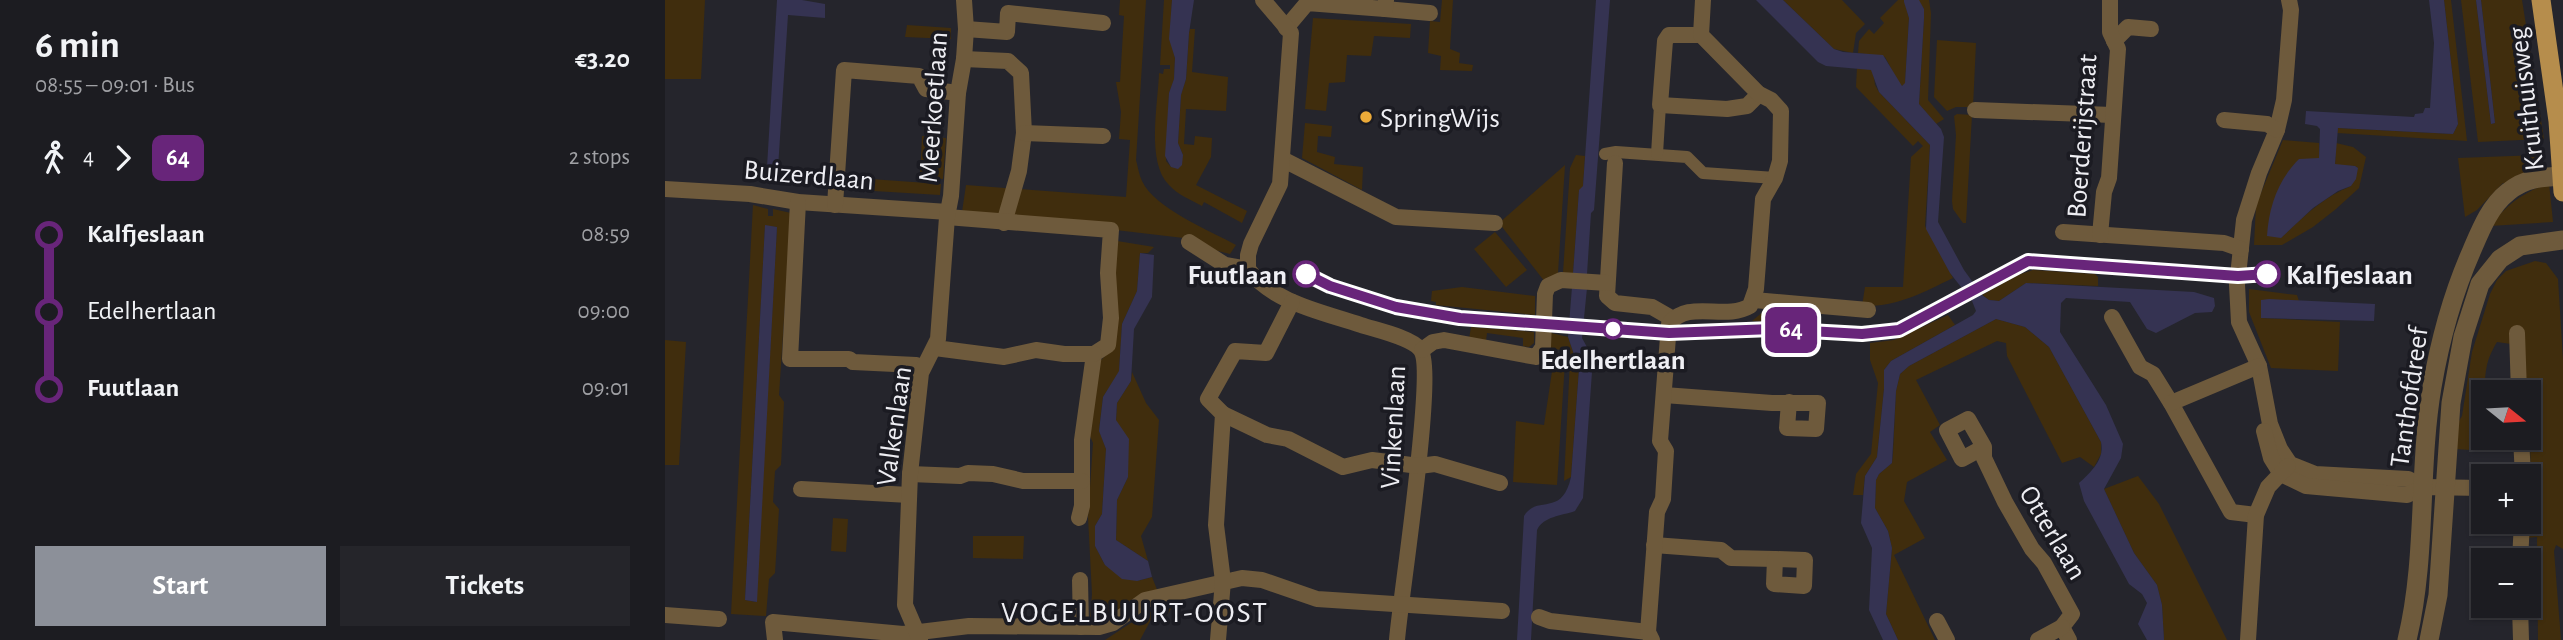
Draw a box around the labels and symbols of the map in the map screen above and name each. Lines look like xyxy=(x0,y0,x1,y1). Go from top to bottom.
street label: Kruithuisweg xyxy=(2504,25,2550,172)
street label: Meerkoetlaan xyxy=(915,31,953,184)
street label: Boerderijstraat xyxy=(2063,53,2103,219)
place label: SpringWijs xyxy=(1380,105,1500,133)
marker: SpringWijs xyxy=(1358,109,1374,125)
street label: Buizerdlaan xyxy=(743,156,875,196)
marker: Fuutlaan xyxy=(1293,261,1319,287)
marker: Kalfjeslaan xyxy=(2254,261,2280,287)
place label: Fuutlaan xyxy=(1188,262,1287,290)
place label: Kalfjeslaan xyxy=(2286,262,2413,290)
line badge: 64 xyxy=(1759,307,1823,353)
marker: Edelhertlaan xyxy=(1603,319,1623,339)
street label: Tanthofdreef xyxy=(2386,324,2434,469)
place label: Edelhertlaan xyxy=(1540,347,1686,375)
street label: Valkenlaan xyxy=(873,365,917,488)
street label: Vinkenlaan xyxy=(1377,365,1411,490)
north arrow xyxy=(2471,380,2541,450)
street label: Otterlaan xyxy=(2013,481,2091,585)
district label: VOGELBUURT-OOST xyxy=(1001,598,1269,628)

